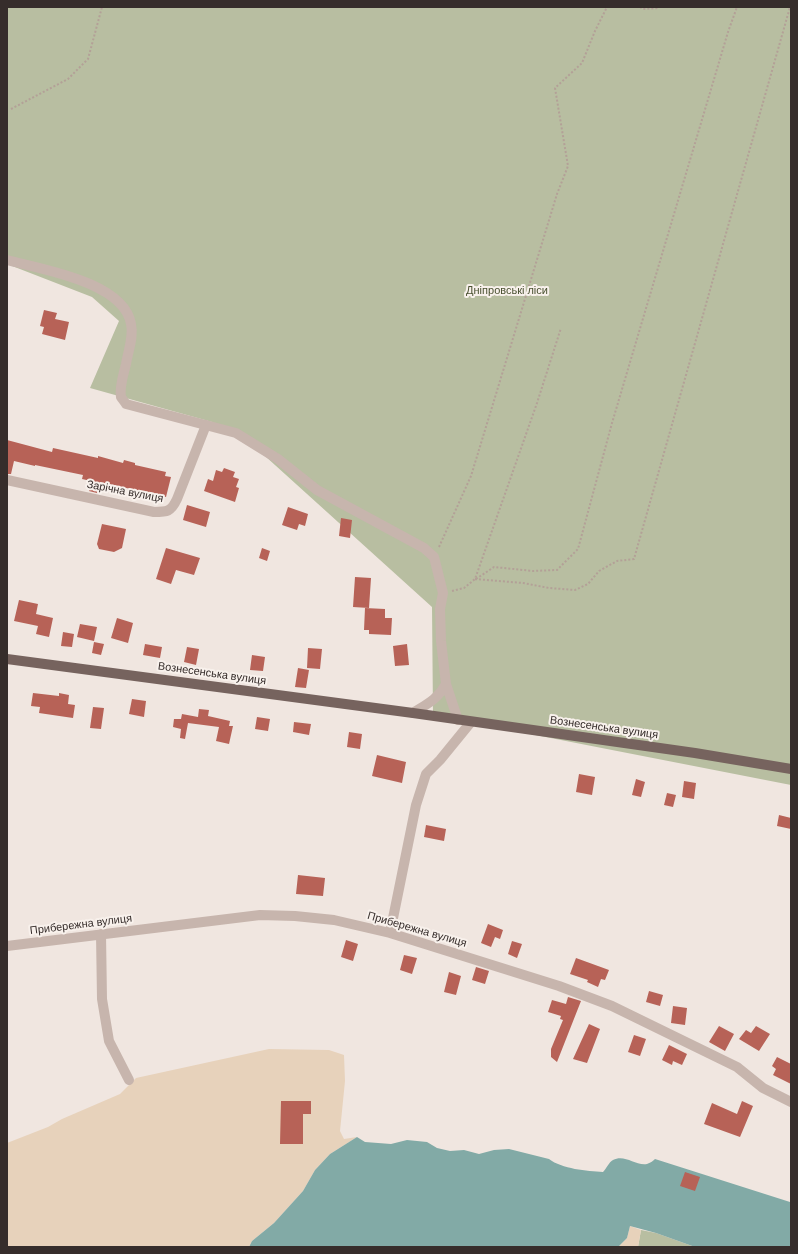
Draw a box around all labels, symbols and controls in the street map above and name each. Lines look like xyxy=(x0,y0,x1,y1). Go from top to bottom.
park label: Дніпровські ліси xyxy=(466,284,548,298)
street label: Зарічна вулиця xyxy=(86,478,164,506)
street label: Вознесенська вулиця xyxy=(157,660,267,688)
street label: Вознесенська вулиця xyxy=(549,714,659,742)
street label: Прибережна вулиця xyxy=(366,909,468,951)
street label: Прибережна вулиця xyxy=(29,912,133,938)

